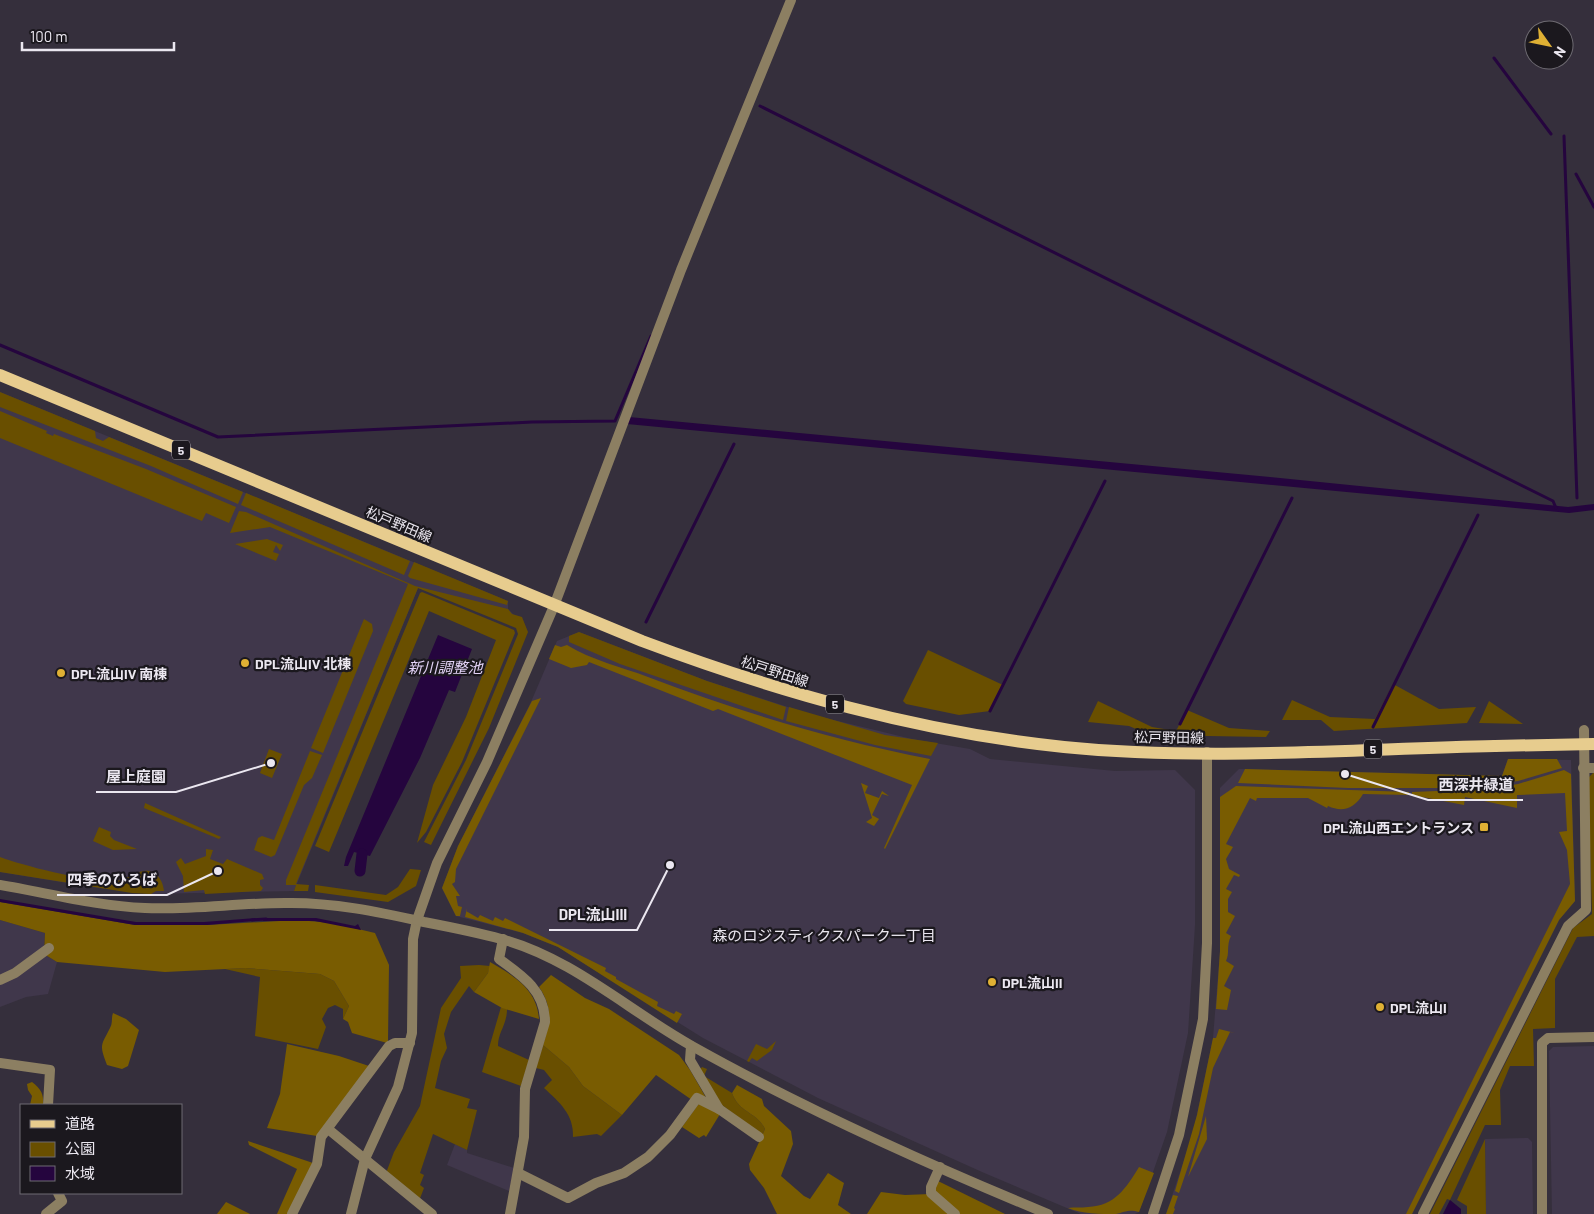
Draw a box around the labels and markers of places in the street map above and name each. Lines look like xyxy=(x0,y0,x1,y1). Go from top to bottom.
place label: DPL流山IV 北棟 xyxy=(255,655,351,672)
marker: DPL流山IV 北棟 xyxy=(239,657,251,669)
place label: DPL流山IV 南棟 xyxy=(71,665,167,682)
marker: DPL流山IV 南棟 xyxy=(55,667,67,679)
callout: 屋上庭園 xyxy=(96,762,176,792)
callout: 西深井緑道 xyxy=(1428,770,1523,800)
place label: DPL流山西エントランス xyxy=(1323,819,1474,836)
marker: DPL流山西エントランス xyxy=(1478,821,1490,833)
callout: 四季のひろば xyxy=(57,865,167,895)
callout: DPL流山III xyxy=(549,900,637,930)
place label: DPL流山II xyxy=(1002,974,1062,991)
marker: DPL流山II xyxy=(986,976,998,988)
place label: DPL流山I xyxy=(1390,999,1447,1016)
marker: DPL流山I xyxy=(1374,1001,1386,1013)

